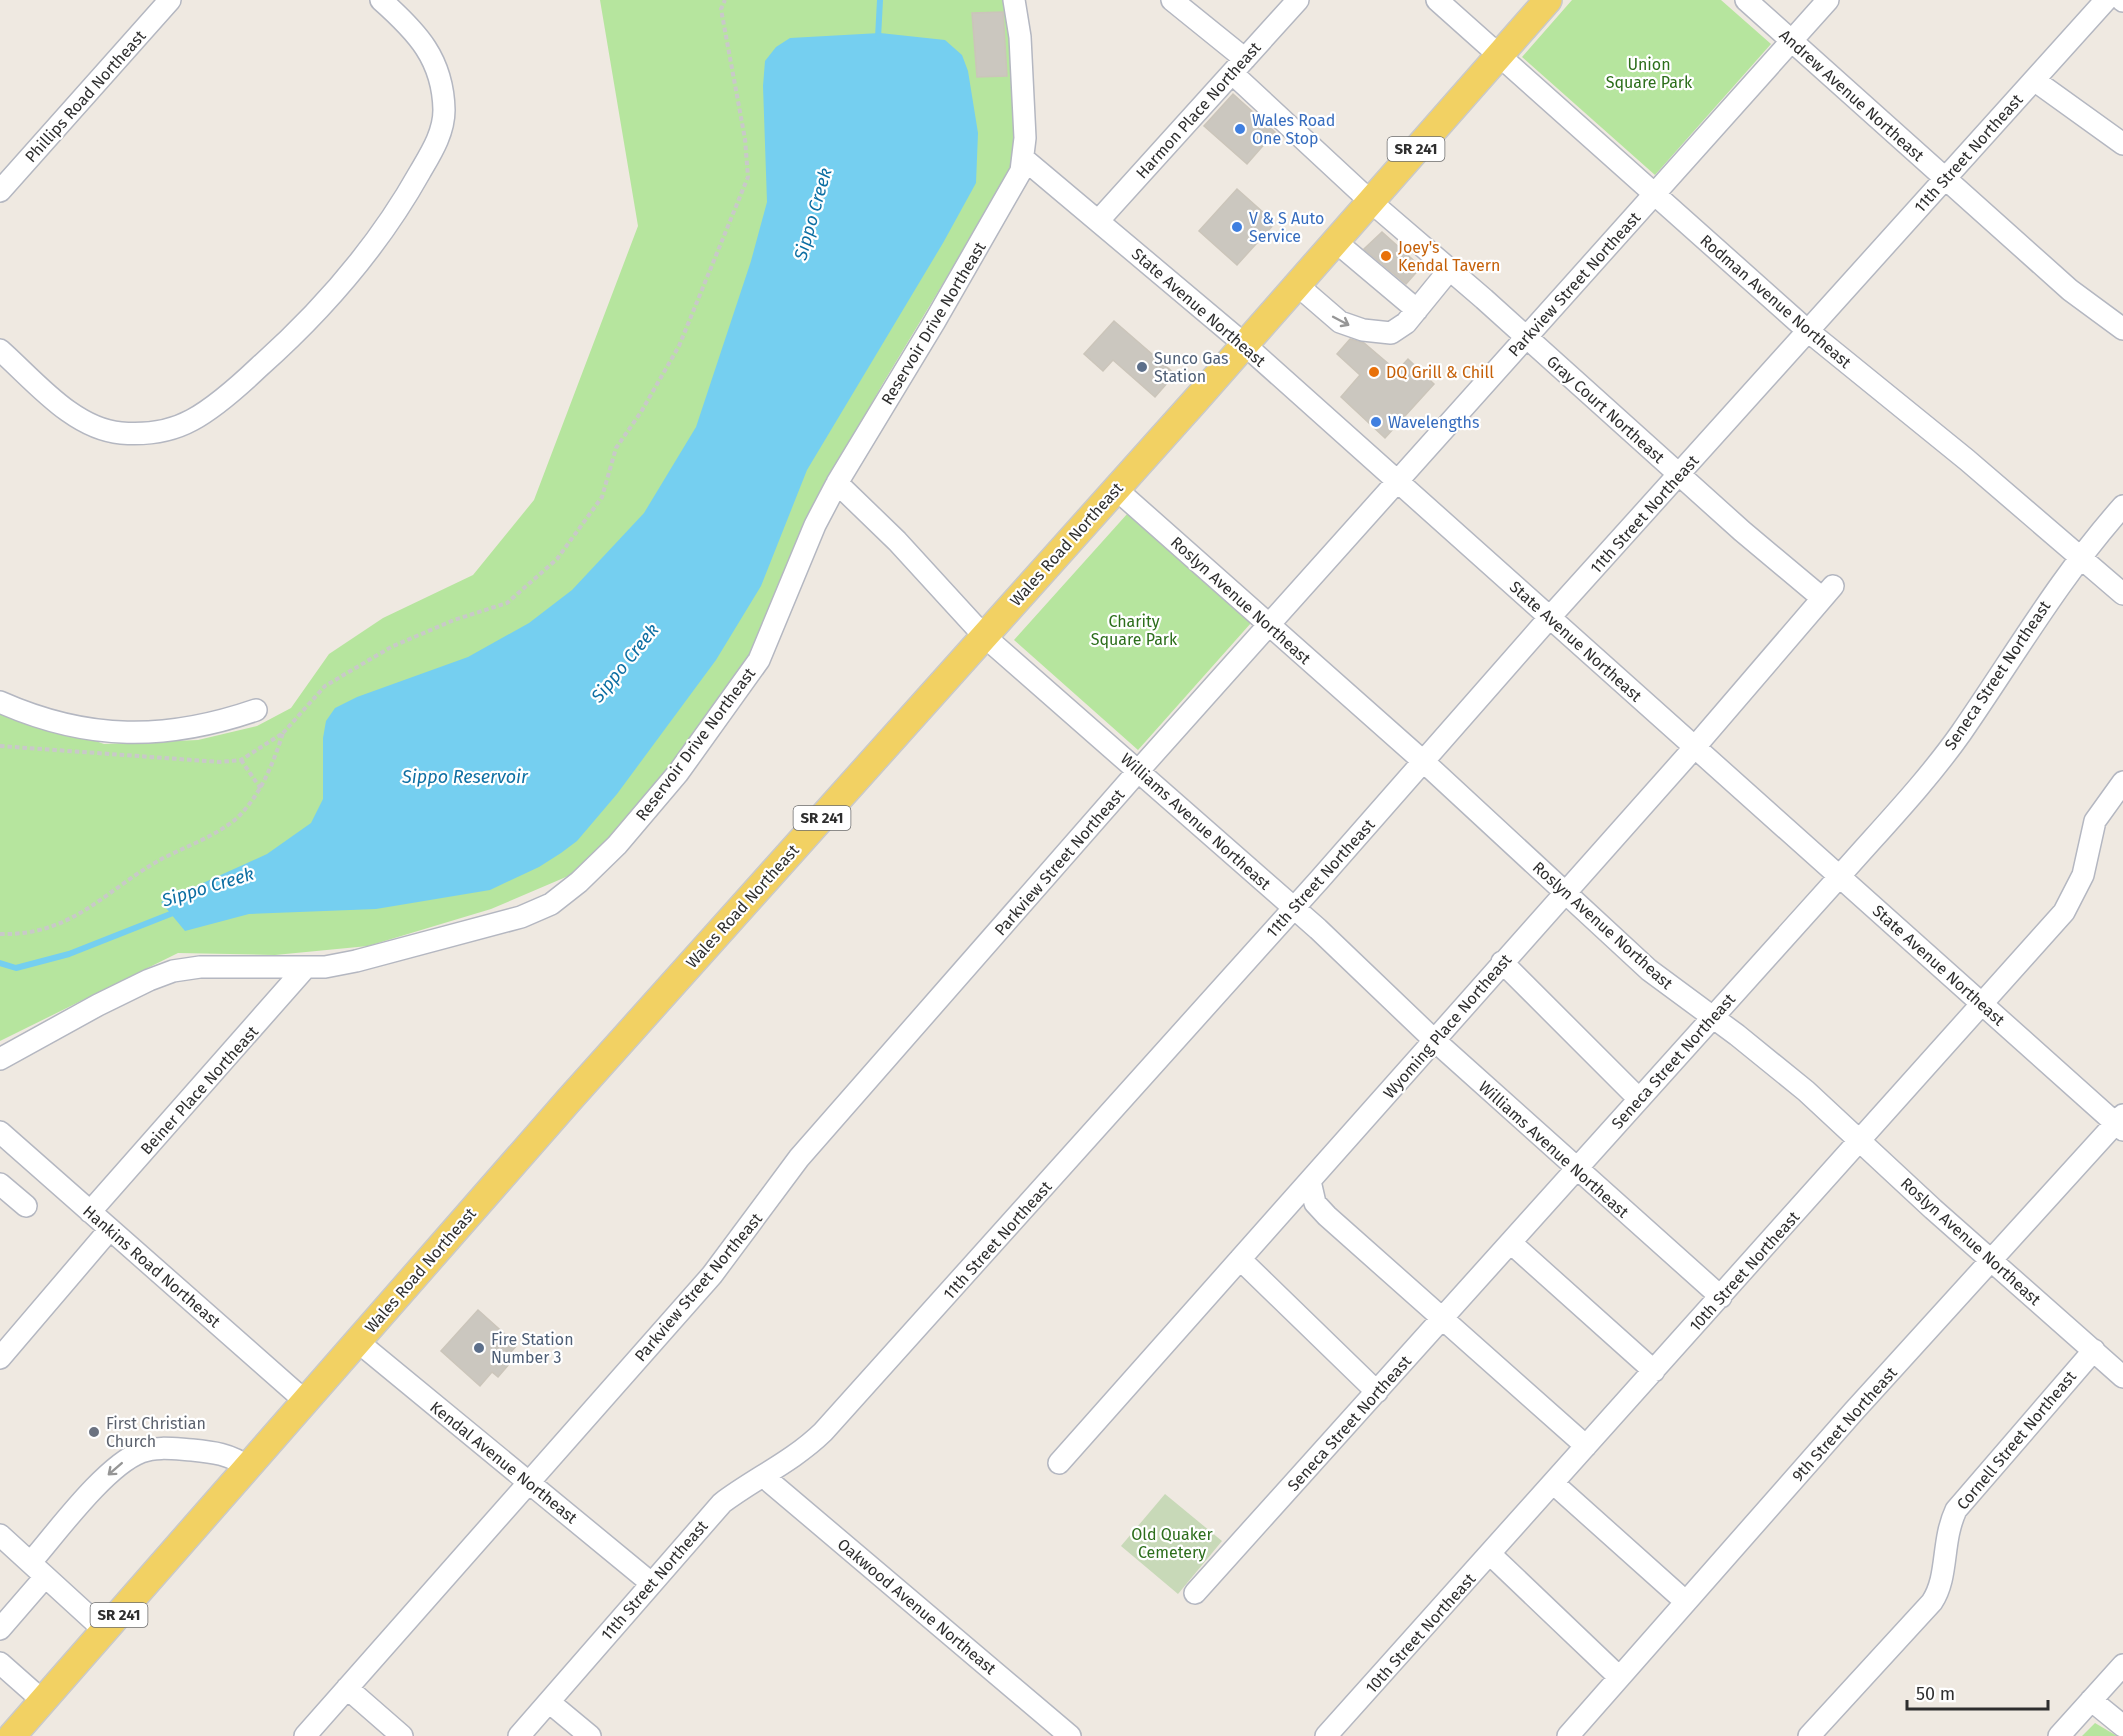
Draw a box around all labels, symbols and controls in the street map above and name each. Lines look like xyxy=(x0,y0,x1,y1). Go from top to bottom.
street label: Phillips Road Northeast xyxy=(21,26,150,166)
street label: Andrew Avenue Northeast xyxy=(1776,26,1928,165)
street label: Harmon Place Northeast xyxy=(1132,38,1265,183)
park label: Union Square Park xyxy=(1606,55,1693,92)
street label: 11th Street Northeast xyxy=(1910,90,2027,216)
place label: Wales Road One Stop xyxy=(1252,111,1335,148)
marker: Wales Road One Stop xyxy=(1233,122,1247,136)
road number: SR 241 xyxy=(1388,137,1444,161)
water label: Sippo Creek xyxy=(789,165,837,264)
street label: Parkview Street Northeast xyxy=(1504,208,1644,361)
place label: V & S Auto Service xyxy=(1249,209,1324,246)
marker: V & S Auto Service xyxy=(1230,220,1244,234)
street label: Rodman Avenue Northeast xyxy=(1696,231,1855,372)
street label: Reservoir Drive Northeast xyxy=(877,238,990,408)
place label: Joey's Kendal Tavern xyxy=(1398,238,1500,275)
street label: State Avenue Northeast xyxy=(1128,244,1270,371)
marker: Joey's Kendal Tavern xyxy=(1379,249,1393,263)
one-way arrow xyxy=(1332,315,1349,327)
place label: Sunco Gas Station xyxy=(1154,349,1228,386)
street label: Gray Court Northeast xyxy=(1543,352,1669,467)
marker: Sunco Gas Station xyxy=(1135,360,1149,374)
place label: DQ Grill & Chill xyxy=(1386,363,1494,382)
marker: DQ Grill & Chill xyxy=(1367,365,1381,379)
place label: Wavelengths xyxy=(1388,413,1479,432)
marker: Wavelengths xyxy=(1369,415,1383,429)
street label: 11th Street Northeast xyxy=(1586,451,1703,577)
street label: Wales Road Northeast xyxy=(1006,479,1127,610)
street label: Roslyn Avenue Northeast xyxy=(1167,533,1315,668)
street label: State Avenue Northeast xyxy=(1506,577,1646,706)
street label: Seneca Street Northeast xyxy=(1940,597,2055,753)
park label: Charity Square Park xyxy=(1091,612,1178,649)
water label: Sippo Creek xyxy=(586,619,664,708)
street label: Reservoir Drive Northeast xyxy=(632,664,759,824)
street label: Williams Avenue Northeast xyxy=(1117,749,1275,894)
water label: Sippo Reservoir xyxy=(401,766,529,788)
street label: Parkview Street Northeast xyxy=(991,785,1128,939)
road number: SR 241 xyxy=(794,806,850,830)
street label: 11th Street Northeast xyxy=(1262,815,1379,941)
street label: Wales Road Northeast xyxy=(682,841,803,972)
street label: Roslyn Avenue Northeast xyxy=(1529,858,1677,993)
water label: Sippo Creek xyxy=(158,863,257,912)
street label: State Avenue Northeast xyxy=(1869,901,2009,1030)
street label: Wyoming Place Northeast xyxy=(1379,950,1515,1102)
street label: Seneca Street Northeast xyxy=(1608,990,1739,1133)
street label: Beiner Place Northeast xyxy=(137,1022,262,1158)
street label: Williams Avenue Northeast xyxy=(1475,1077,1633,1222)
street label: Roslyn Avenue Northeast xyxy=(1897,1174,2045,1309)
street label: 11th Street Northeast xyxy=(939,1177,1056,1303)
street label: Hankins Road Northeast xyxy=(79,1202,224,1331)
street label: Wales Road Northeast xyxy=(361,1204,480,1337)
street label: 10th Street Northeast xyxy=(1686,1207,1803,1335)
street label: Parkview Street Northeast xyxy=(631,1209,766,1365)
place label: Fire Station Number 3 xyxy=(491,1330,574,1367)
marker: Fire Station Number 3 xyxy=(472,1341,486,1355)
street label: Seneca Street Northeast xyxy=(1284,1352,1415,1495)
street label: 9th Street Northeast xyxy=(1788,1363,1901,1485)
street label: Cornell Street Northeast xyxy=(1953,1367,2080,1514)
street label: Kendal Avenue Northeast xyxy=(426,1397,581,1528)
place label: First Christian Church xyxy=(106,1414,206,1451)
marker: First Christian Church xyxy=(87,1425,101,1439)
one-way arrow xyxy=(107,1463,123,1476)
street label: 11th Street Northeast xyxy=(597,1516,712,1644)
park label: Old Quaker Cemetery xyxy=(1131,1525,1214,1562)
street label: Oakwood Avenue Northeast xyxy=(834,1534,1000,1678)
street label: 10th Street Northeast xyxy=(1362,1569,1479,1697)
road number: SR 241 xyxy=(90,1603,148,1627)
scale bar xyxy=(1907,1673,2048,1711)
text: 50 m xyxy=(1916,1683,1955,1705)

